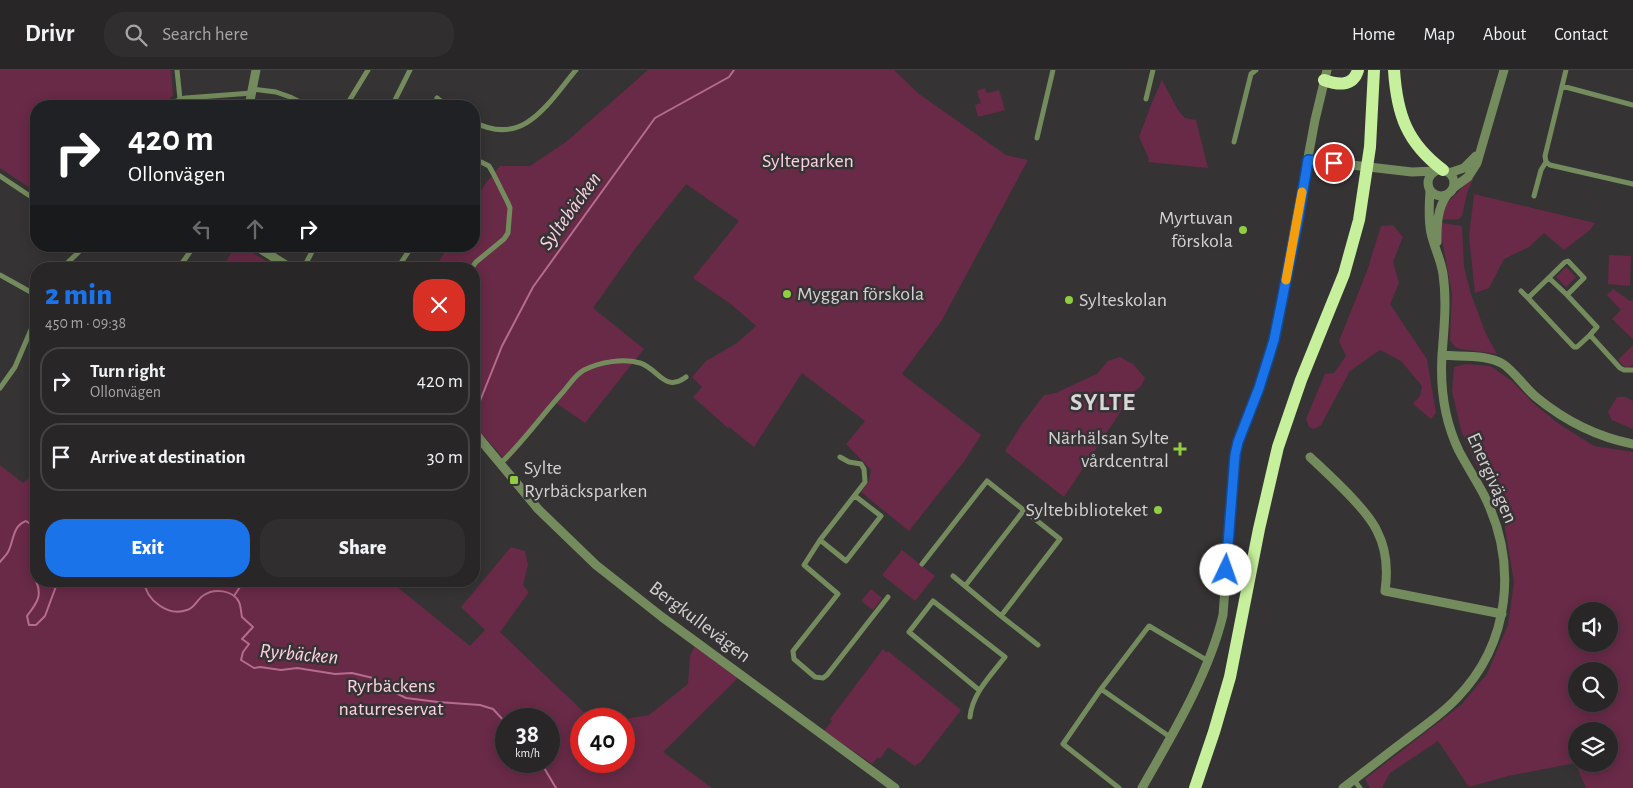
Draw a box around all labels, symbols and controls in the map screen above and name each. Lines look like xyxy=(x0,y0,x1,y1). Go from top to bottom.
search box xyxy=(104,12,454,57)
icon: search xyxy=(122,21,150,49)
text: Drivr xyxy=(25,22,74,46)
text: Search here xyxy=(162,25,248,44)
text: Home xyxy=(1352,26,1395,44)
text: Map xyxy=(1423,26,1455,44)
text: About xyxy=(1483,26,1526,44)
text: Contact xyxy=(1554,26,1608,44)
icon: right xyxy=(45,120,110,185)
text: 420 m xyxy=(128,122,214,157)
pin xyxy=(1313,142,1355,184)
icon: arrive xyxy=(1320,149,1348,177)
park label: Sylteparken xyxy=(762,151,854,171)
text: Ollonvägen xyxy=(128,163,226,185)
water label: Syltebäcken xyxy=(535,168,605,254)
place label: Myrtuvan förskola xyxy=(1159,208,1233,251)
icon: left xyxy=(188,215,216,243)
icon: ahead xyxy=(241,215,269,243)
icon: right xyxy=(294,215,322,243)
marker: Myrtuvan förskola xyxy=(1237,224,1249,236)
button: close xyxy=(413,279,465,331)
text: 2 min xyxy=(45,280,112,310)
place label: Myggan förskola xyxy=(797,284,924,304)
marker: Myggan förskola xyxy=(781,288,793,300)
place label: Sylteskolan xyxy=(1079,290,1167,310)
marker: Sylteskolan xyxy=(1063,294,1075,306)
text: 450 m · 09:38 xyxy=(45,315,126,331)
text: Turn right xyxy=(90,362,165,381)
icon: right xyxy=(47,367,75,395)
text: 420 m xyxy=(417,372,463,391)
text: Ollonvägen xyxy=(90,384,161,400)
district label: SYLTE xyxy=(1070,390,1136,415)
place label: Närhälsan Sylte vårdcentral xyxy=(1048,428,1169,471)
street label: Energivägen xyxy=(1463,430,1521,526)
marker: Närhälsan Sylte vårdcentral xyxy=(1173,442,1187,456)
icon: arrive xyxy=(47,443,75,471)
text: Arrive at destination xyxy=(90,448,246,467)
text: 30 m xyxy=(427,448,463,467)
place label: Sylte Ryrbäcksparken xyxy=(524,458,647,501)
marker: Sylte Ryrbäcksparken xyxy=(508,474,520,486)
place label: Syltebiblioteket xyxy=(1025,500,1149,520)
marker: Syltebiblioteket xyxy=(1152,504,1164,516)
button: Exit xyxy=(45,519,250,577)
button: Share xyxy=(260,519,465,577)
position arrow xyxy=(1199,543,1251,595)
street label: Bergkullevägen xyxy=(646,578,754,666)
map controls xyxy=(1568,602,1618,772)
button: sound xyxy=(1568,602,1618,652)
water label: Ryrbäcken xyxy=(259,640,339,668)
button: search xyxy=(1568,662,1618,712)
park label: Ryrbäckens naturreservat xyxy=(338,676,444,719)
speed limit sign: 40 xyxy=(570,708,635,773)
text: 38 xyxy=(516,722,539,747)
button: layers xyxy=(1568,722,1618,772)
text: km/h xyxy=(515,747,540,759)

